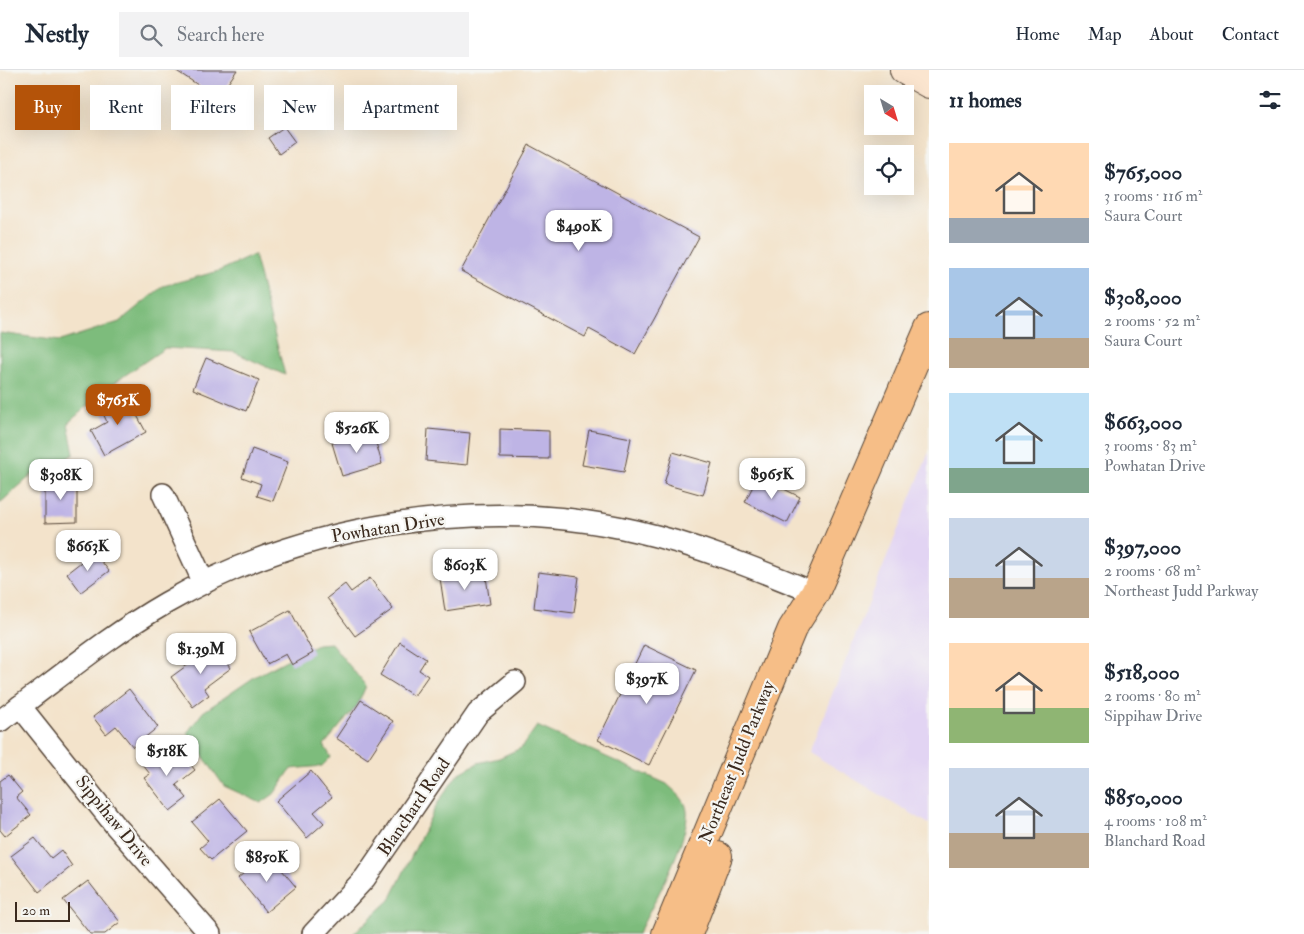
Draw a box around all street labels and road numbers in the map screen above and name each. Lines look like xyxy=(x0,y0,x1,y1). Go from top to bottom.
street label: Powhatan Drive xyxy=(330,508,447,548)
street label: Northeast Judd Parkway xyxy=(694,676,781,847)
street label: Blanchard Road xyxy=(373,753,455,861)
street label: Sippihaw Drive xyxy=(70,771,158,871)

